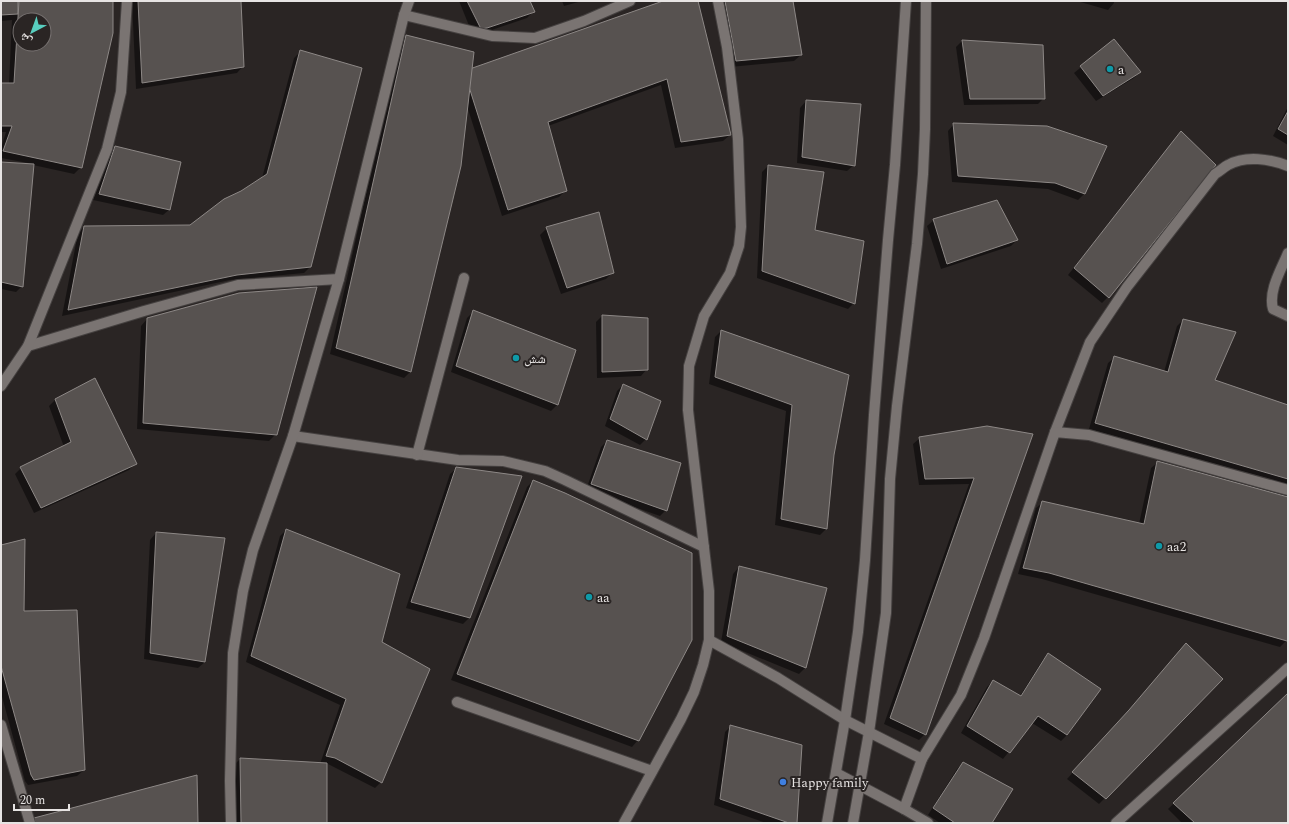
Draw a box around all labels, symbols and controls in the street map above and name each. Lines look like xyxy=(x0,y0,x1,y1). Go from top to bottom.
north arrow xyxy=(12,12,52,52)
text: ش xyxy=(16,29,36,49)
place label: a xyxy=(1118,60,1125,80)
marker: a xyxy=(1105,64,1115,74)
place label: شش xyxy=(524,349,546,369)
marker: شش xyxy=(511,353,521,363)
place label: aa2 xyxy=(1167,537,1186,557)
marker: aa2 xyxy=(1154,541,1164,551)
place label: aa xyxy=(597,588,610,608)
marker: aa xyxy=(584,592,594,602)
place label: Happy family xyxy=(791,773,869,793)
marker: Happy family xyxy=(778,777,788,787)
scale bar xyxy=(14,786,69,812)
text: 20 m xyxy=(20,791,45,810)

